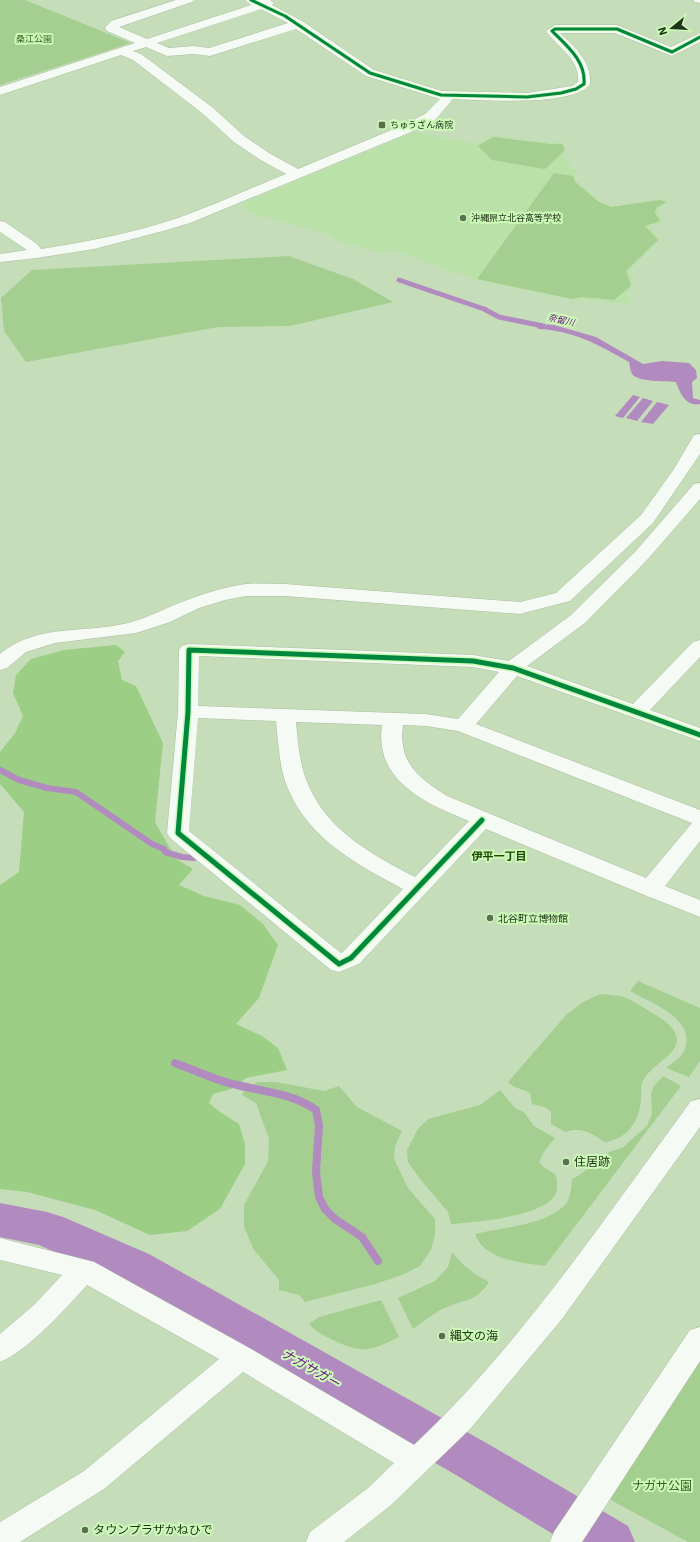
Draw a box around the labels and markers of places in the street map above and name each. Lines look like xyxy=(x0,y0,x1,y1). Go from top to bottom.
place label: ちゅうざん病院 xyxy=(390,119,453,130)
marker: ちゅうざん病院 xyxy=(377,120,387,130)
place label: 沖縄県立北谷高等学校 xyxy=(471,212,561,223)
marker: 沖縄県立北谷高等学校 xyxy=(458,213,468,223)
place label: 北谷町立博物館 xyxy=(498,912,568,925)
marker: 北谷町立博物館 xyxy=(485,913,495,923)
place label: 住居跡 xyxy=(574,1154,610,1169)
marker: 住居跡 xyxy=(561,1157,571,1167)
place label: 縄文の海 xyxy=(450,1328,498,1343)
marker: 縄文の海 xyxy=(437,1331,447,1341)
place label: タウンプラザかねひで xyxy=(93,1522,213,1537)
marker: タウンプラザかねひで xyxy=(80,1525,90,1535)

